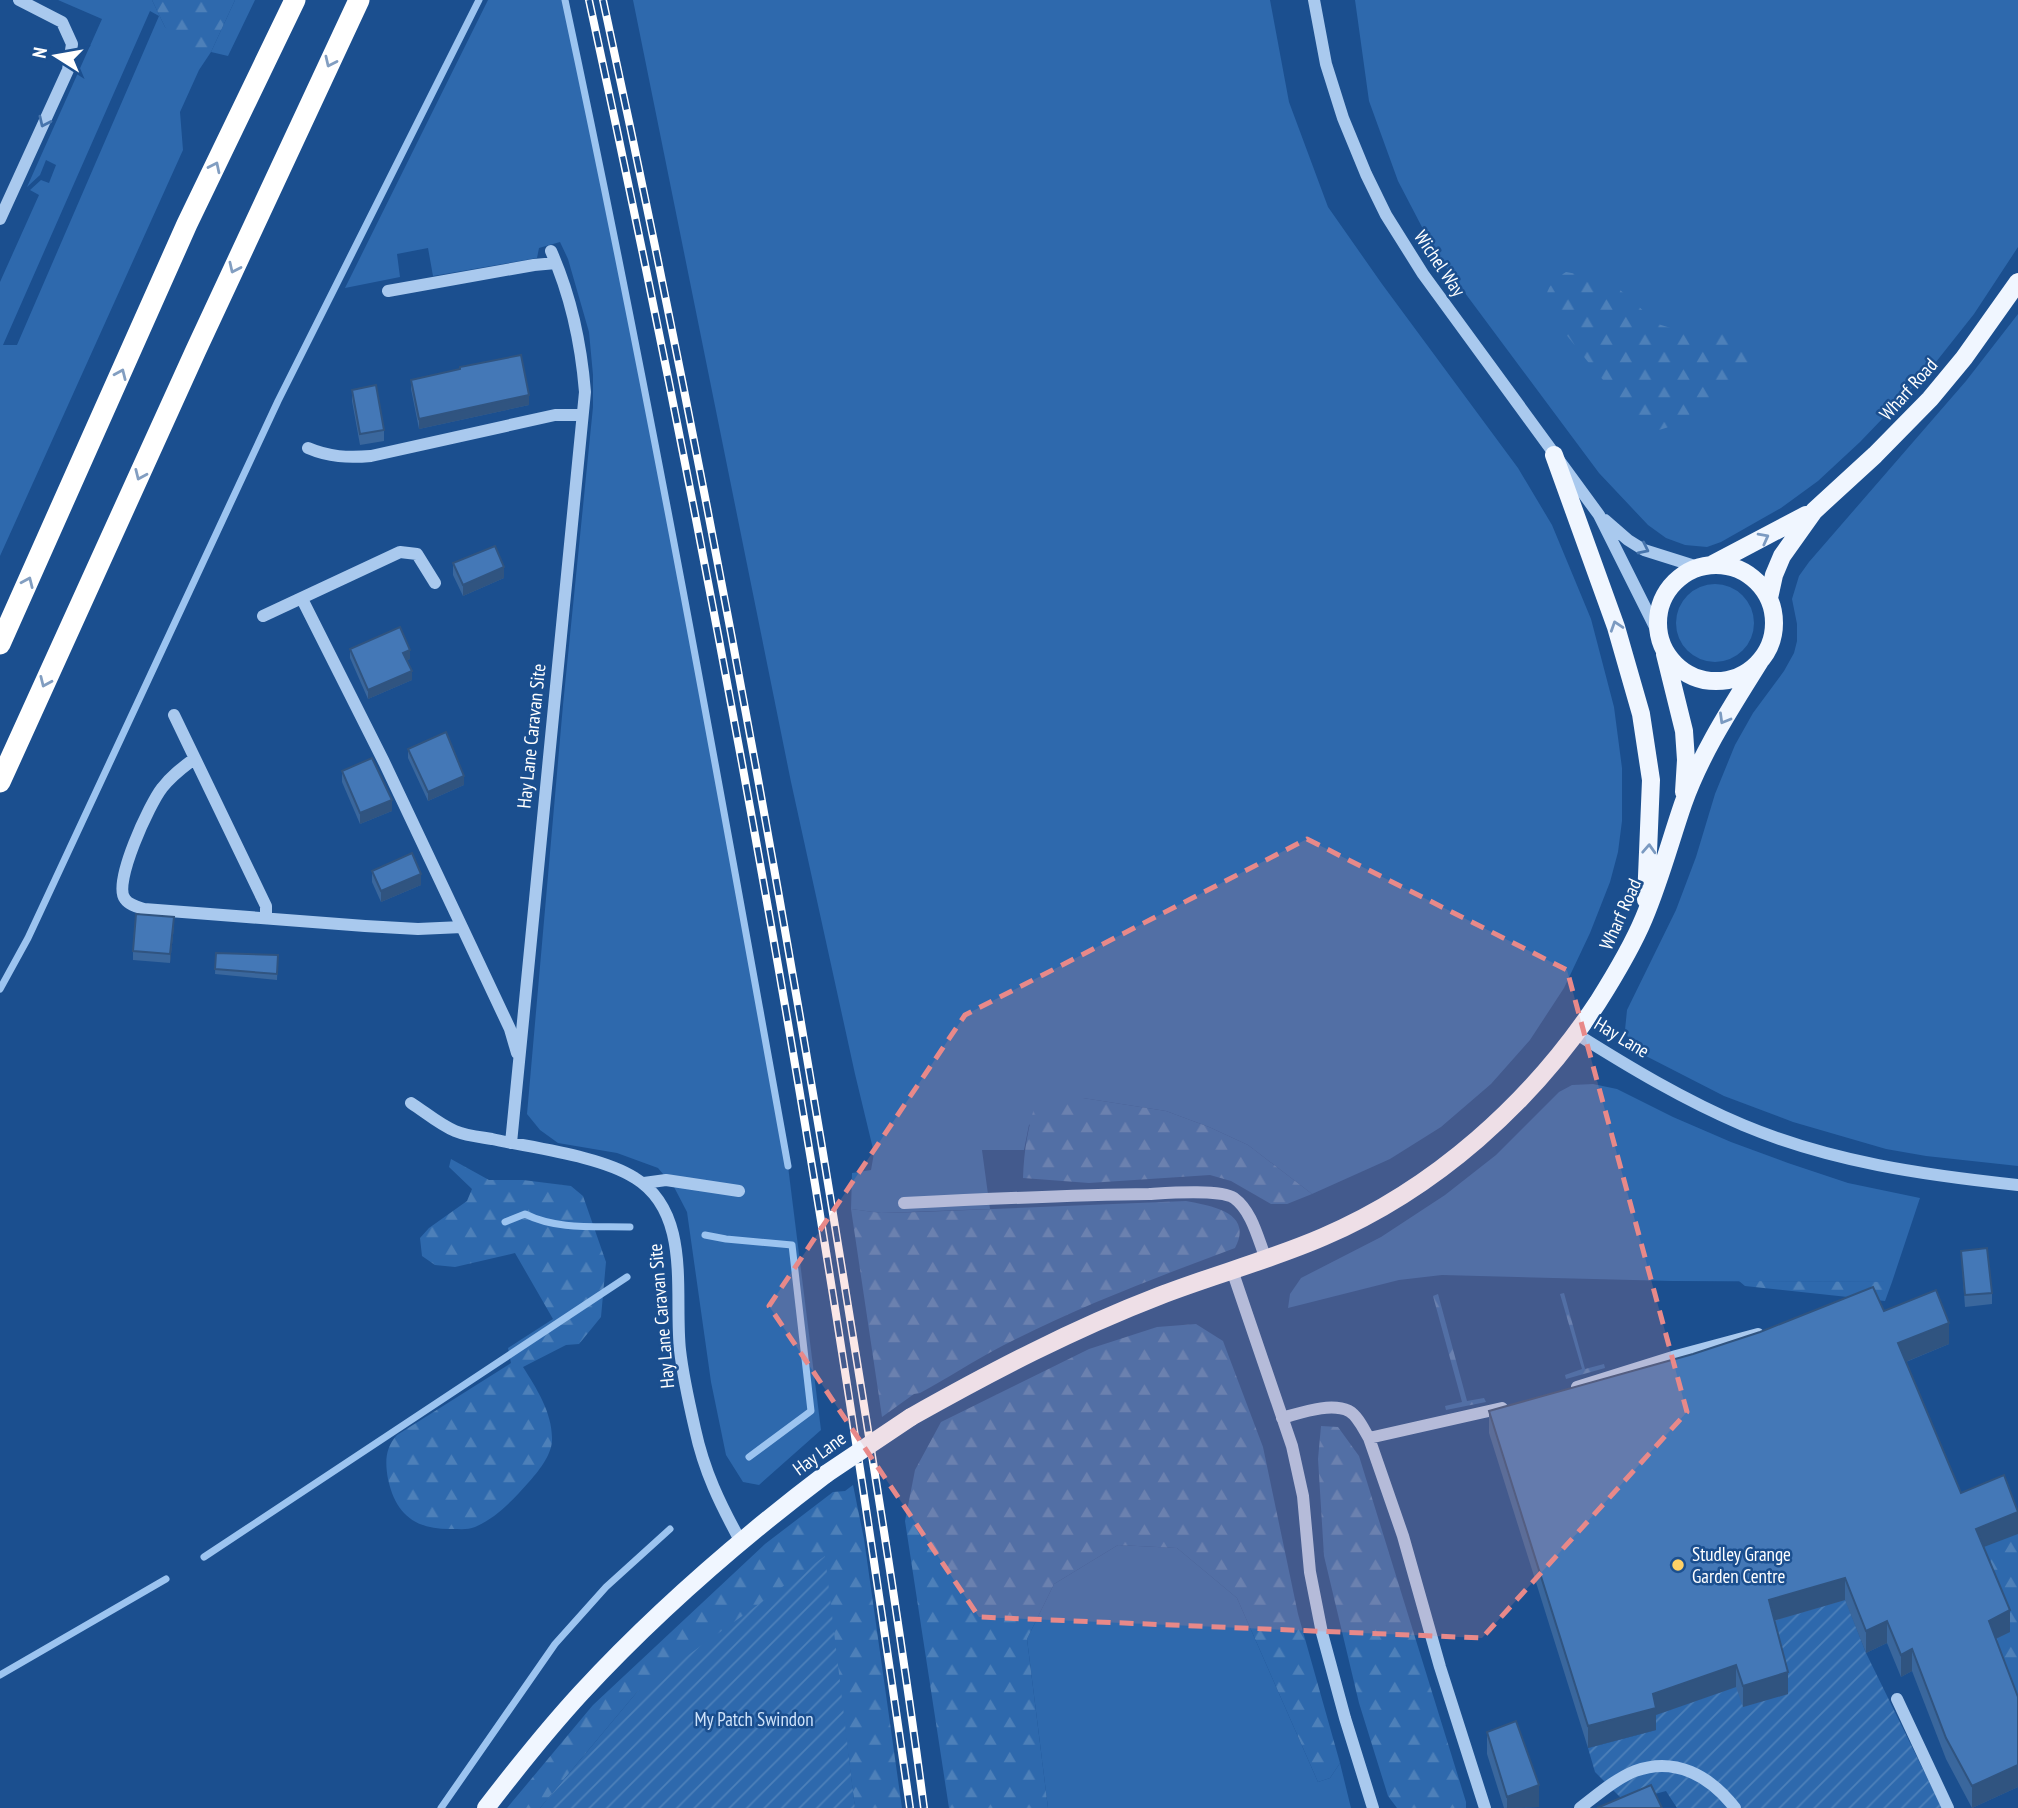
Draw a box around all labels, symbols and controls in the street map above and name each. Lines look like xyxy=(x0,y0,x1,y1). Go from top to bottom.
north arrow xyxy=(21,21,91,91)
text: N xyxy=(27,45,52,60)
one-way arrow xyxy=(324,55,338,67)
one-way arrow xyxy=(38,114,52,127)
one-way arrow xyxy=(207,162,221,174)
street label: Wichel Way xyxy=(1409,225,1471,301)
one-way arrow xyxy=(228,261,242,273)
street label: Wharf Road xyxy=(1874,353,1942,425)
one-way arrow xyxy=(113,369,127,381)
one-way arrow xyxy=(134,468,148,480)
one-way arrow xyxy=(1757,533,1769,546)
one-way arrow xyxy=(1637,540,1649,554)
one-way arrow xyxy=(20,577,34,589)
one-way arrow xyxy=(1610,620,1624,633)
street label: Hay Lane Caravan Site xyxy=(511,662,551,809)
one-way arrow xyxy=(39,675,53,687)
one-way arrow xyxy=(1719,712,1732,725)
one-way arrow xyxy=(1641,843,1656,854)
street label: Wharf Road xyxy=(1594,875,1646,953)
street label: Hay Lane xyxy=(1590,1011,1654,1063)
street label: Hay Lane Caravan Site xyxy=(643,1242,679,1389)
street label: Hay Lane xyxy=(788,1426,850,1480)
place label: Studley Grange Garden Centre xyxy=(1692,1542,1791,1588)
marker: Studley Grange Garden Centre xyxy=(1670,1557,1686,1573)
park label: My Patch Swindon xyxy=(694,1707,814,1731)

